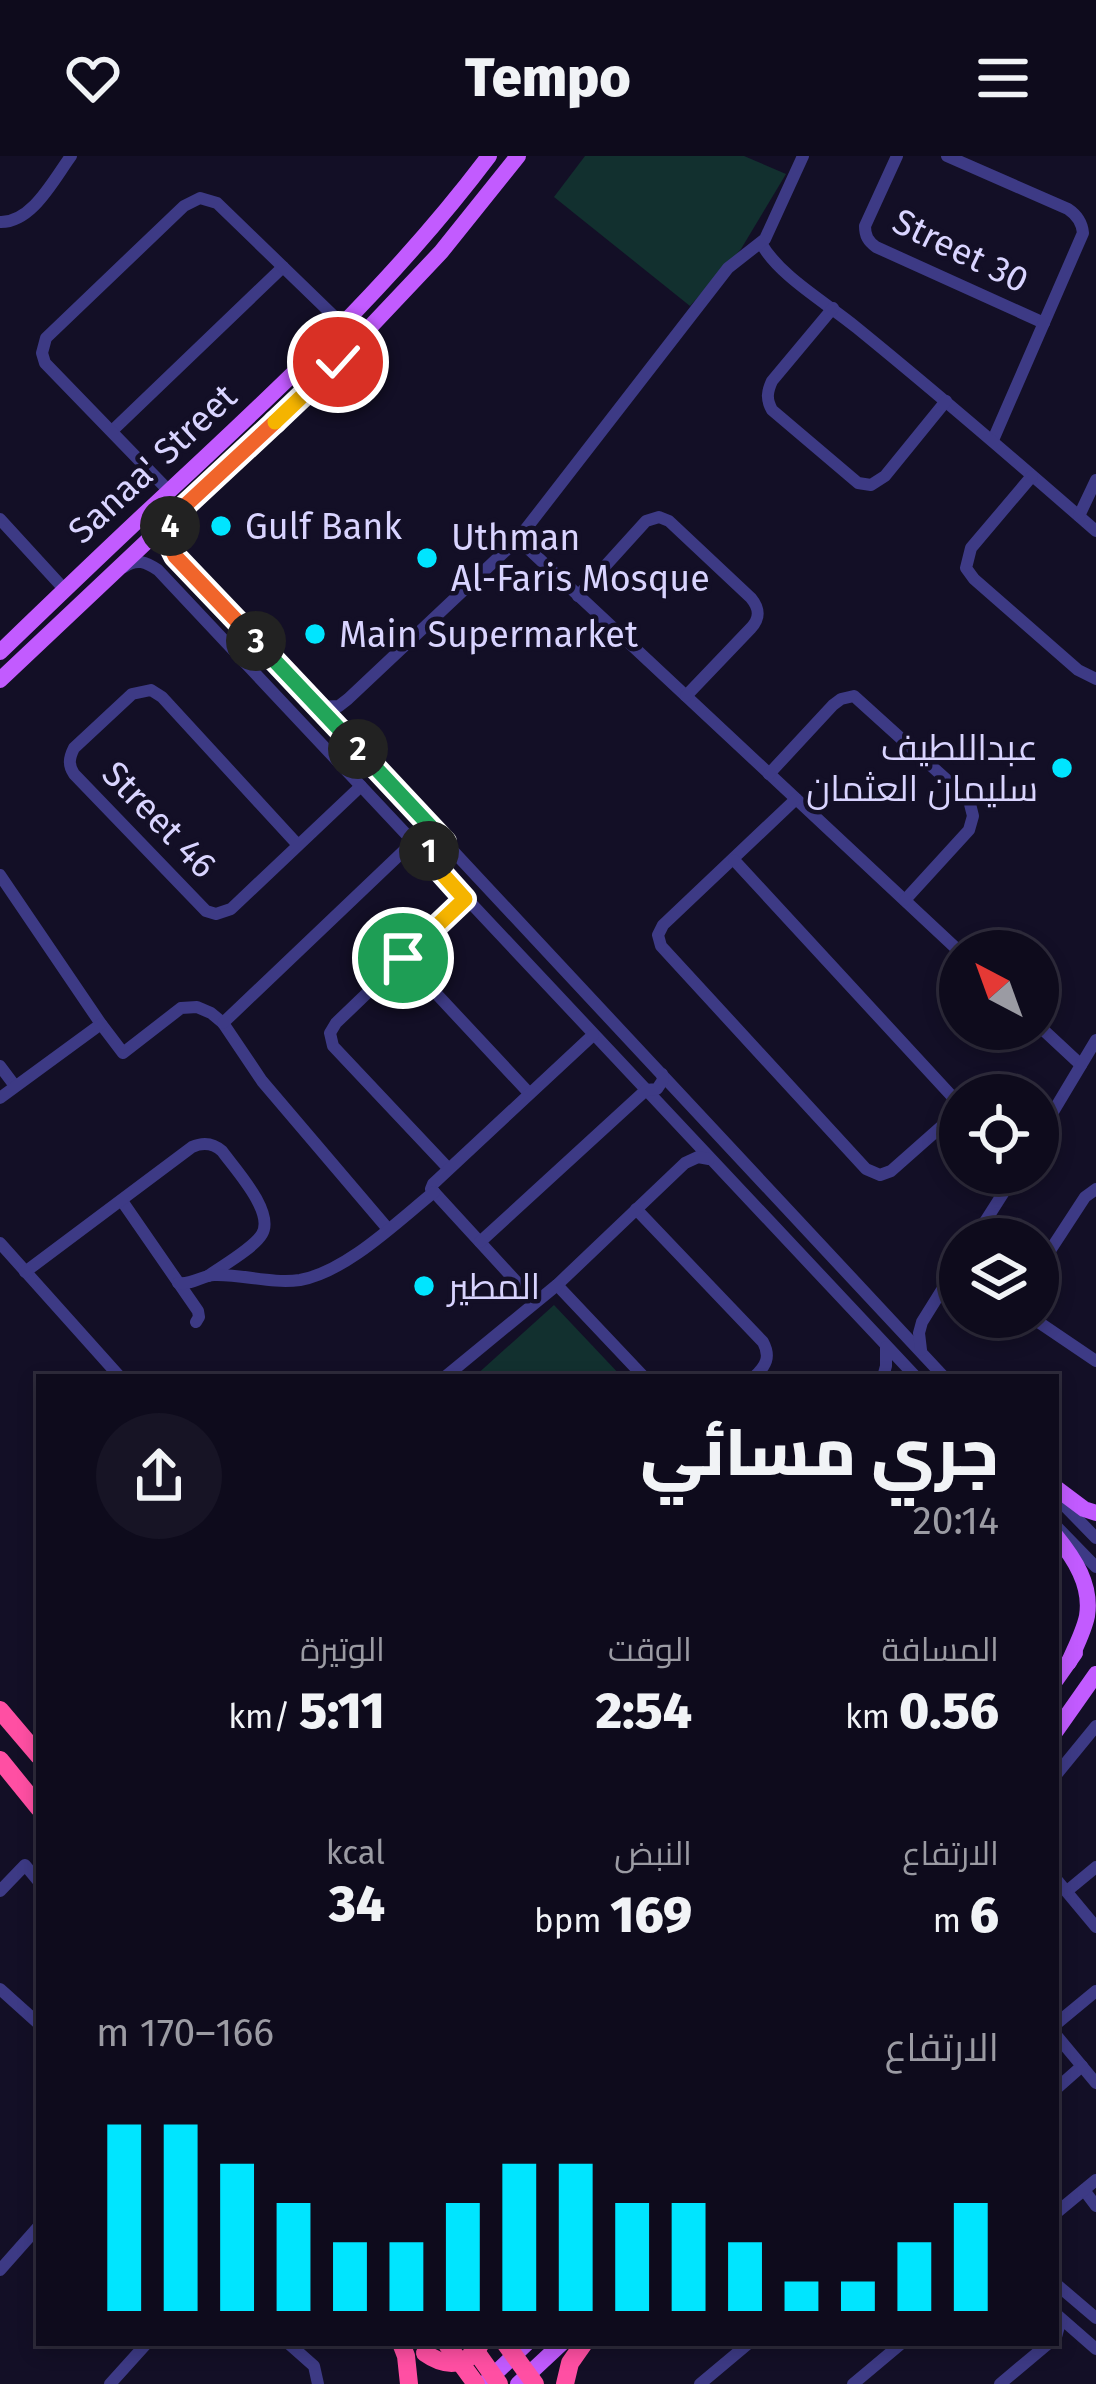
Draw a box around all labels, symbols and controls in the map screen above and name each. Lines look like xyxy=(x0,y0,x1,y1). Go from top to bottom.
icon: heart xyxy=(60,45,126,111)
icon: menu xyxy=(970,45,1036,111)
text: Tempo xyxy=(465,46,631,110)
street label: Street 30 xyxy=(886,199,1035,303)
pin xyxy=(287,311,389,413)
icon: check xyxy=(305,329,371,395)
street label: Sanaa' Street xyxy=(59,375,246,553)
pin: 4 xyxy=(140,496,200,556)
place label: Gulf Bank xyxy=(245,505,402,549)
text: 4 xyxy=(161,506,179,546)
marker: Gulf Bank xyxy=(208,513,234,539)
place label: Uthman Al-Faris Mosque xyxy=(451,516,710,601)
marker: Uthman Al-Faris Mosque xyxy=(414,545,440,571)
pin: 3 xyxy=(226,611,286,671)
place label: Main Supermarket xyxy=(339,613,638,657)
text: 3 xyxy=(247,621,265,661)
marker: Main Supermarket xyxy=(302,621,328,647)
pin: 2 xyxy=(328,719,388,779)
place label: عبداللطيف سليمان العثمان xyxy=(806,726,1038,811)
text: 2 xyxy=(349,729,367,769)
street label: Street 46 xyxy=(93,752,226,887)
marker: عبداللطيف سليمان العثمان xyxy=(1049,755,1075,781)
pin: 1 xyxy=(399,821,459,881)
text: 1 xyxy=(421,831,437,871)
pin xyxy=(352,907,454,1009)
icon: arrive xyxy=(370,925,436,991)
north arrow xyxy=(939,930,1059,1050)
map controls xyxy=(939,930,1059,1338)
button: locate xyxy=(939,1074,1059,1194)
button: layers xyxy=(939,1218,1059,1338)
place label: المطير xyxy=(446,1265,540,1309)
marker: المطير xyxy=(411,1273,437,1299)
button: share xyxy=(96,1413,222,1539)
text: جري مسائي xyxy=(640,1413,999,1492)
text: 20:14 xyxy=(912,1498,999,1544)
text: الوتيرة xyxy=(300,1630,385,1670)
text: الوقت xyxy=(608,1630,692,1670)
text: المسافة xyxy=(882,1630,999,1670)
text: 5:11 xyxy=(299,1680,385,1742)
text: 2:54 xyxy=(595,1680,692,1742)
text: 0.56 xyxy=(899,1680,999,1742)
text: /km xyxy=(228,1697,299,1737)
text: km xyxy=(845,1697,899,1737)
text: kcal xyxy=(326,1833,385,1873)
text: النبض xyxy=(614,1834,692,1874)
text: الارتفاع xyxy=(902,1834,999,1874)
text: 34 xyxy=(329,1873,385,1935)
text: 169 xyxy=(610,1884,692,1946)
text: 6 xyxy=(970,1884,999,1946)
text: bpm xyxy=(534,1901,610,1941)
text: m xyxy=(933,1901,970,1941)
text: 166–170 m xyxy=(96,2010,274,2056)
text: الارتفاع xyxy=(885,2025,999,2071)

